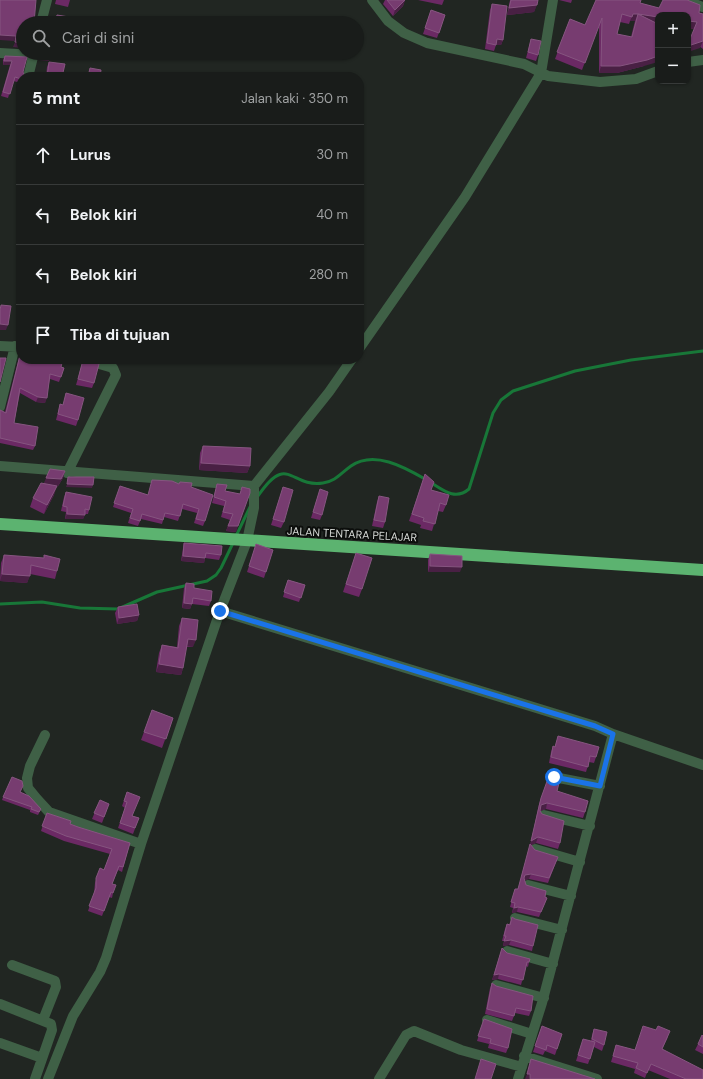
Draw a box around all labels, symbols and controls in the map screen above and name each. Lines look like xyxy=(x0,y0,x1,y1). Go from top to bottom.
map controls xyxy=(655,12,691,84)
button: + xyxy=(655,12,691,48)
search box xyxy=(16,16,364,60)
icon: search xyxy=(30,27,52,49)
text: Cari di sini xyxy=(62,28,134,48)
button: − xyxy=(655,48,691,84)
text: 5 mnt xyxy=(32,87,80,109)
text: Jalan kaki · 350 m xyxy=(241,90,348,107)
icon: ahead xyxy=(32,144,54,166)
text: Lurus xyxy=(70,145,111,165)
text: 30 m xyxy=(316,146,348,163)
icon: left xyxy=(32,204,54,226)
text: Belok kiri xyxy=(70,205,137,225)
text: 40 m xyxy=(316,206,348,223)
icon: left xyxy=(32,264,54,286)
text: Belok kiri xyxy=(70,265,137,285)
text: 280 m xyxy=(309,266,348,283)
icon: arrive xyxy=(32,324,54,346)
text: Tiba di tujuan xyxy=(70,325,170,345)
street label: JALAN TENTARA PELAJAR xyxy=(287,524,417,544)
route end xyxy=(211,602,229,620)
route start xyxy=(545,768,563,786)

